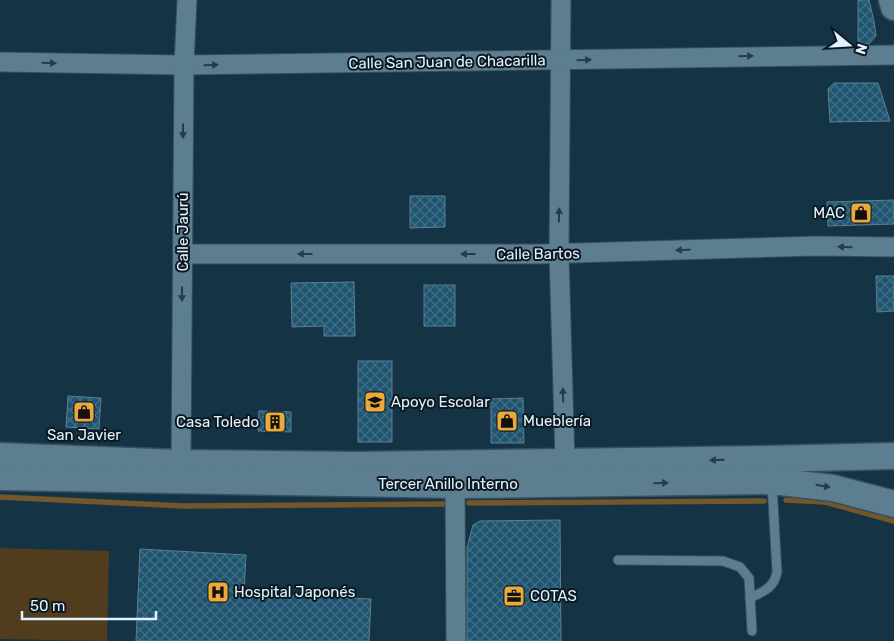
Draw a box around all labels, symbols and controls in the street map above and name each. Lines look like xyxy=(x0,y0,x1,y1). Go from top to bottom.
north arrow xyxy=(824,20,874,70)
text: N xyxy=(851,41,871,56)
street label: Calle San Juan de Chacarilla xyxy=(348,51,546,73)
one-way arrow xyxy=(738,52,754,60)
one-way arrow xyxy=(576,56,592,64)
one-way arrow xyxy=(41,59,57,67)
one-way arrow xyxy=(203,60,219,68)
one-way arrow xyxy=(179,123,187,139)
street label: Calle Jaurú xyxy=(174,192,192,272)
shop icon: MAC xyxy=(849,201,873,225)
place label: MAC xyxy=(813,204,845,222)
one-way arrow xyxy=(555,207,563,223)
one-way arrow xyxy=(837,243,853,251)
street label: Calle Bartos xyxy=(496,244,580,264)
one-way arrow xyxy=(675,246,691,254)
one-way arrow xyxy=(297,250,313,258)
one-way arrow xyxy=(460,250,476,258)
one-way arrow xyxy=(178,286,186,302)
one-way arrow xyxy=(559,387,567,403)
school or university icon: Apoyo Escolar xyxy=(363,390,387,414)
place label: Apoyo Escolar xyxy=(391,393,490,411)
shop icon: San Javier xyxy=(72,400,96,424)
shop icon: Mueblería xyxy=(495,409,519,433)
building icon: Casa Toledo xyxy=(263,410,287,434)
place label: Mueblería xyxy=(523,412,591,430)
place label: Casa Toledo xyxy=(176,413,259,431)
place label: San Javier xyxy=(47,426,121,444)
one-way arrow xyxy=(709,456,725,464)
street label: Tercer Anillo Interno xyxy=(378,475,518,493)
one-way arrow xyxy=(653,479,669,487)
one-way arrow xyxy=(816,483,832,491)
hospital icon: Hospital Japonés xyxy=(206,580,230,604)
place label: Hospital Japonés xyxy=(234,583,356,601)
office icon: COTAS xyxy=(502,584,526,608)
place label: COTAS xyxy=(530,587,577,605)
scale bar xyxy=(22,588,156,620)
text: 50 m xyxy=(30,597,65,615)

